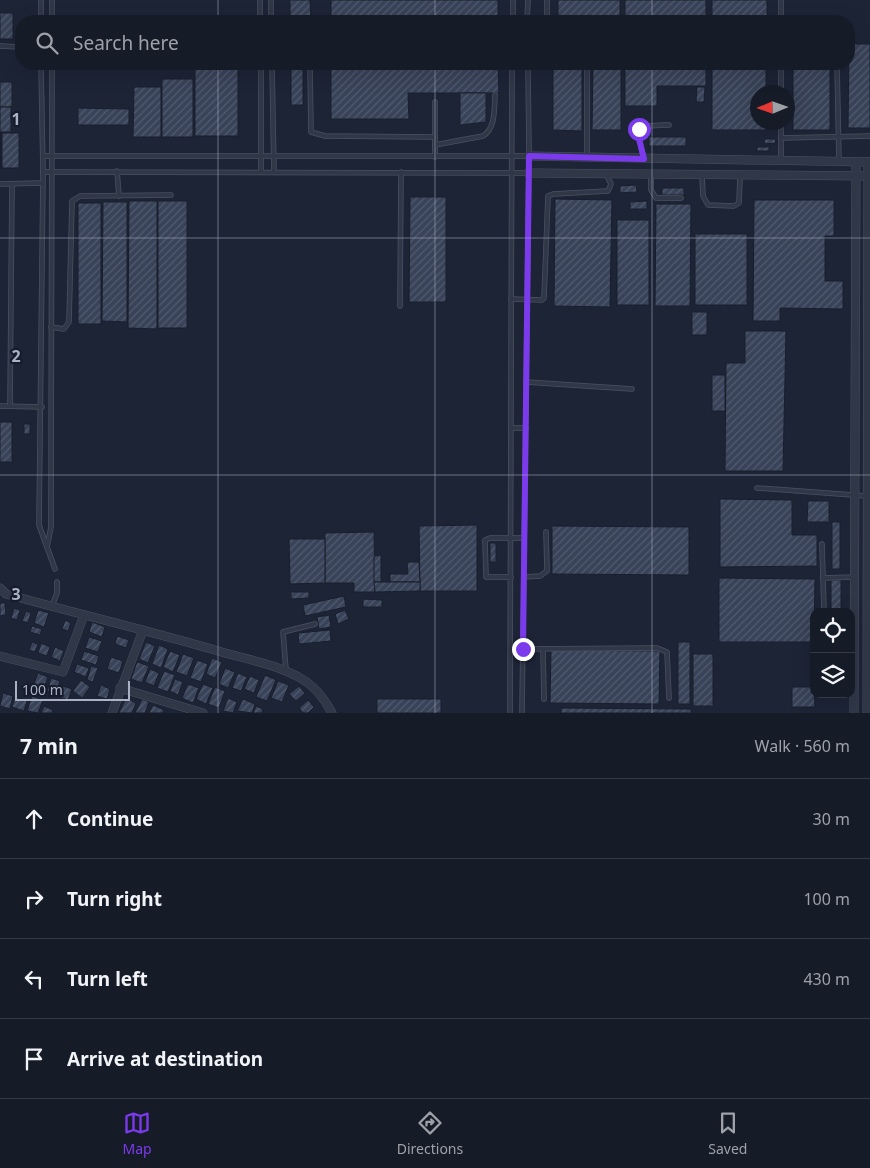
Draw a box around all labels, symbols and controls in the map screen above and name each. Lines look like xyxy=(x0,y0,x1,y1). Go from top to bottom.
search box xyxy=(15,15,855,70)
icon: search xyxy=(33,29,61,57)
text: Search here xyxy=(73,30,179,56)
north arrow xyxy=(750,85,795,130)
text: 1 xyxy=(11,108,21,130)
route start xyxy=(628,118,651,141)
text: 2 xyxy=(11,345,21,367)
text: 3 xyxy=(11,583,21,605)
map controls xyxy=(810,608,855,698)
button: locate xyxy=(810,608,855,653)
route end xyxy=(512,638,535,661)
button: layers xyxy=(810,653,855,698)
scale bar xyxy=(15,678,130,701)
text: 100 m xyxy=(22,680,63,699)
text: 7 min xyxy=(20,732,78,760)
text: Walk · 560 m xyxy=(755,735,850,757)
icon: ahead xyxy=(20,805,48,833)
text: Continue xyxy=(67,806,153,832)
text: 30 m xyxy=(813,808,850,830)
icon: right xyxy=(20,885,48,913)
text: Turn right xyxy=(67,886,162,912)
text: 100 m xyxy=(803,888,850,910)
icon: left xyxy=(20,965,48,993)
text: Turn left xyxy=(67,966,148,992)
text: 430 m xyxy=(803,968,850,990)
icon: arrive xyxy=(20,1045,48,1073)
text: Arrive at destination xyxy=(67,1046,263,1072)
tab: Map xyxy=(123,1109,152,1158)
tab: Directions xyxy=(397,1109,463,1158)
tab: Saved xyxy=(708,1109,747,1158)

